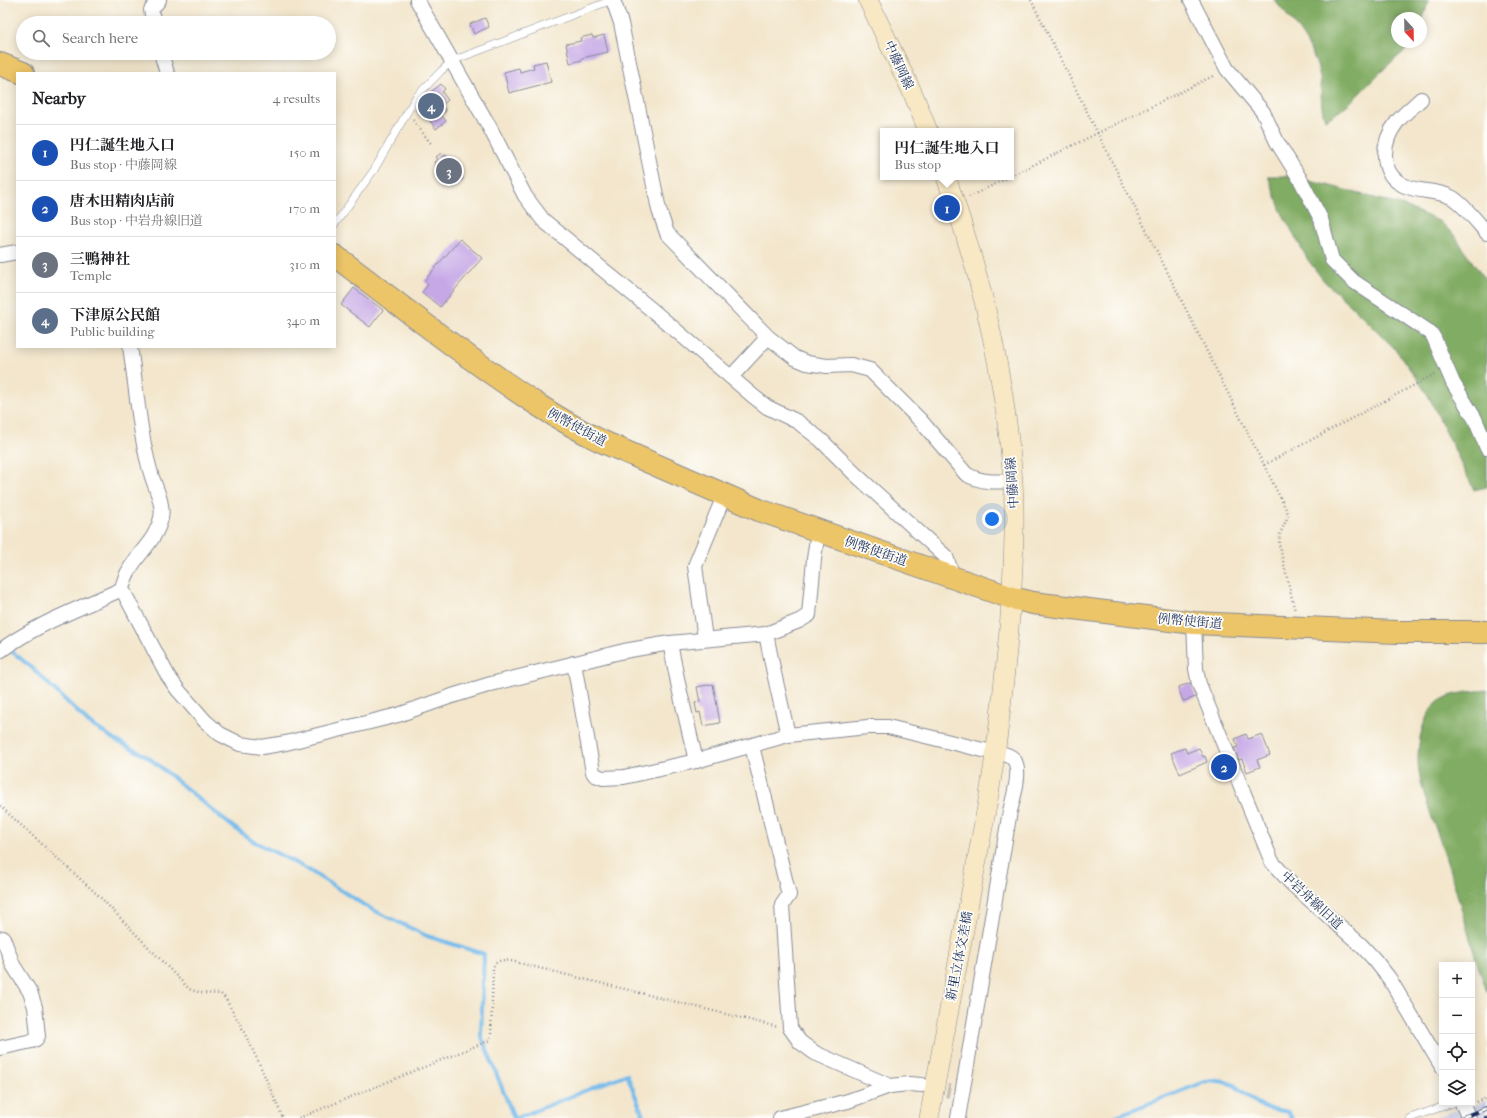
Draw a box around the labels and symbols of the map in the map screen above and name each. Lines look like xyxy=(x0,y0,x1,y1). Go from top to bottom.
north arrow xyxy=(1391,12,1427,48)
street label: 中藤岡線 xyxy=(881,38,917,92)
pin: 4 xyxy=(418,91,444,121)
pin: 3 xyxy=(436,156,462,186)
pin: 1 xyxy=(934,193,960,223)
street label: 例幣使街道 xyxy=(545,405,609,449)
street label: 中藤岡線 xyxy=(1003,457,1021,509)
your location xyxy=(982,509,1002,529)
street label: 例幣使街道 xyxy=(843,533,909,569)
street label: 例幣使街道 xyxy=(1157,611,1223,631)
pin: 2 xyxy=(1211,752,1237,782)
street label: 中岩舟線旧道 xyxy=(1278,868,1346,932)
street label: 新里立体交差橋 xyxy=(943,910,975,1002)

